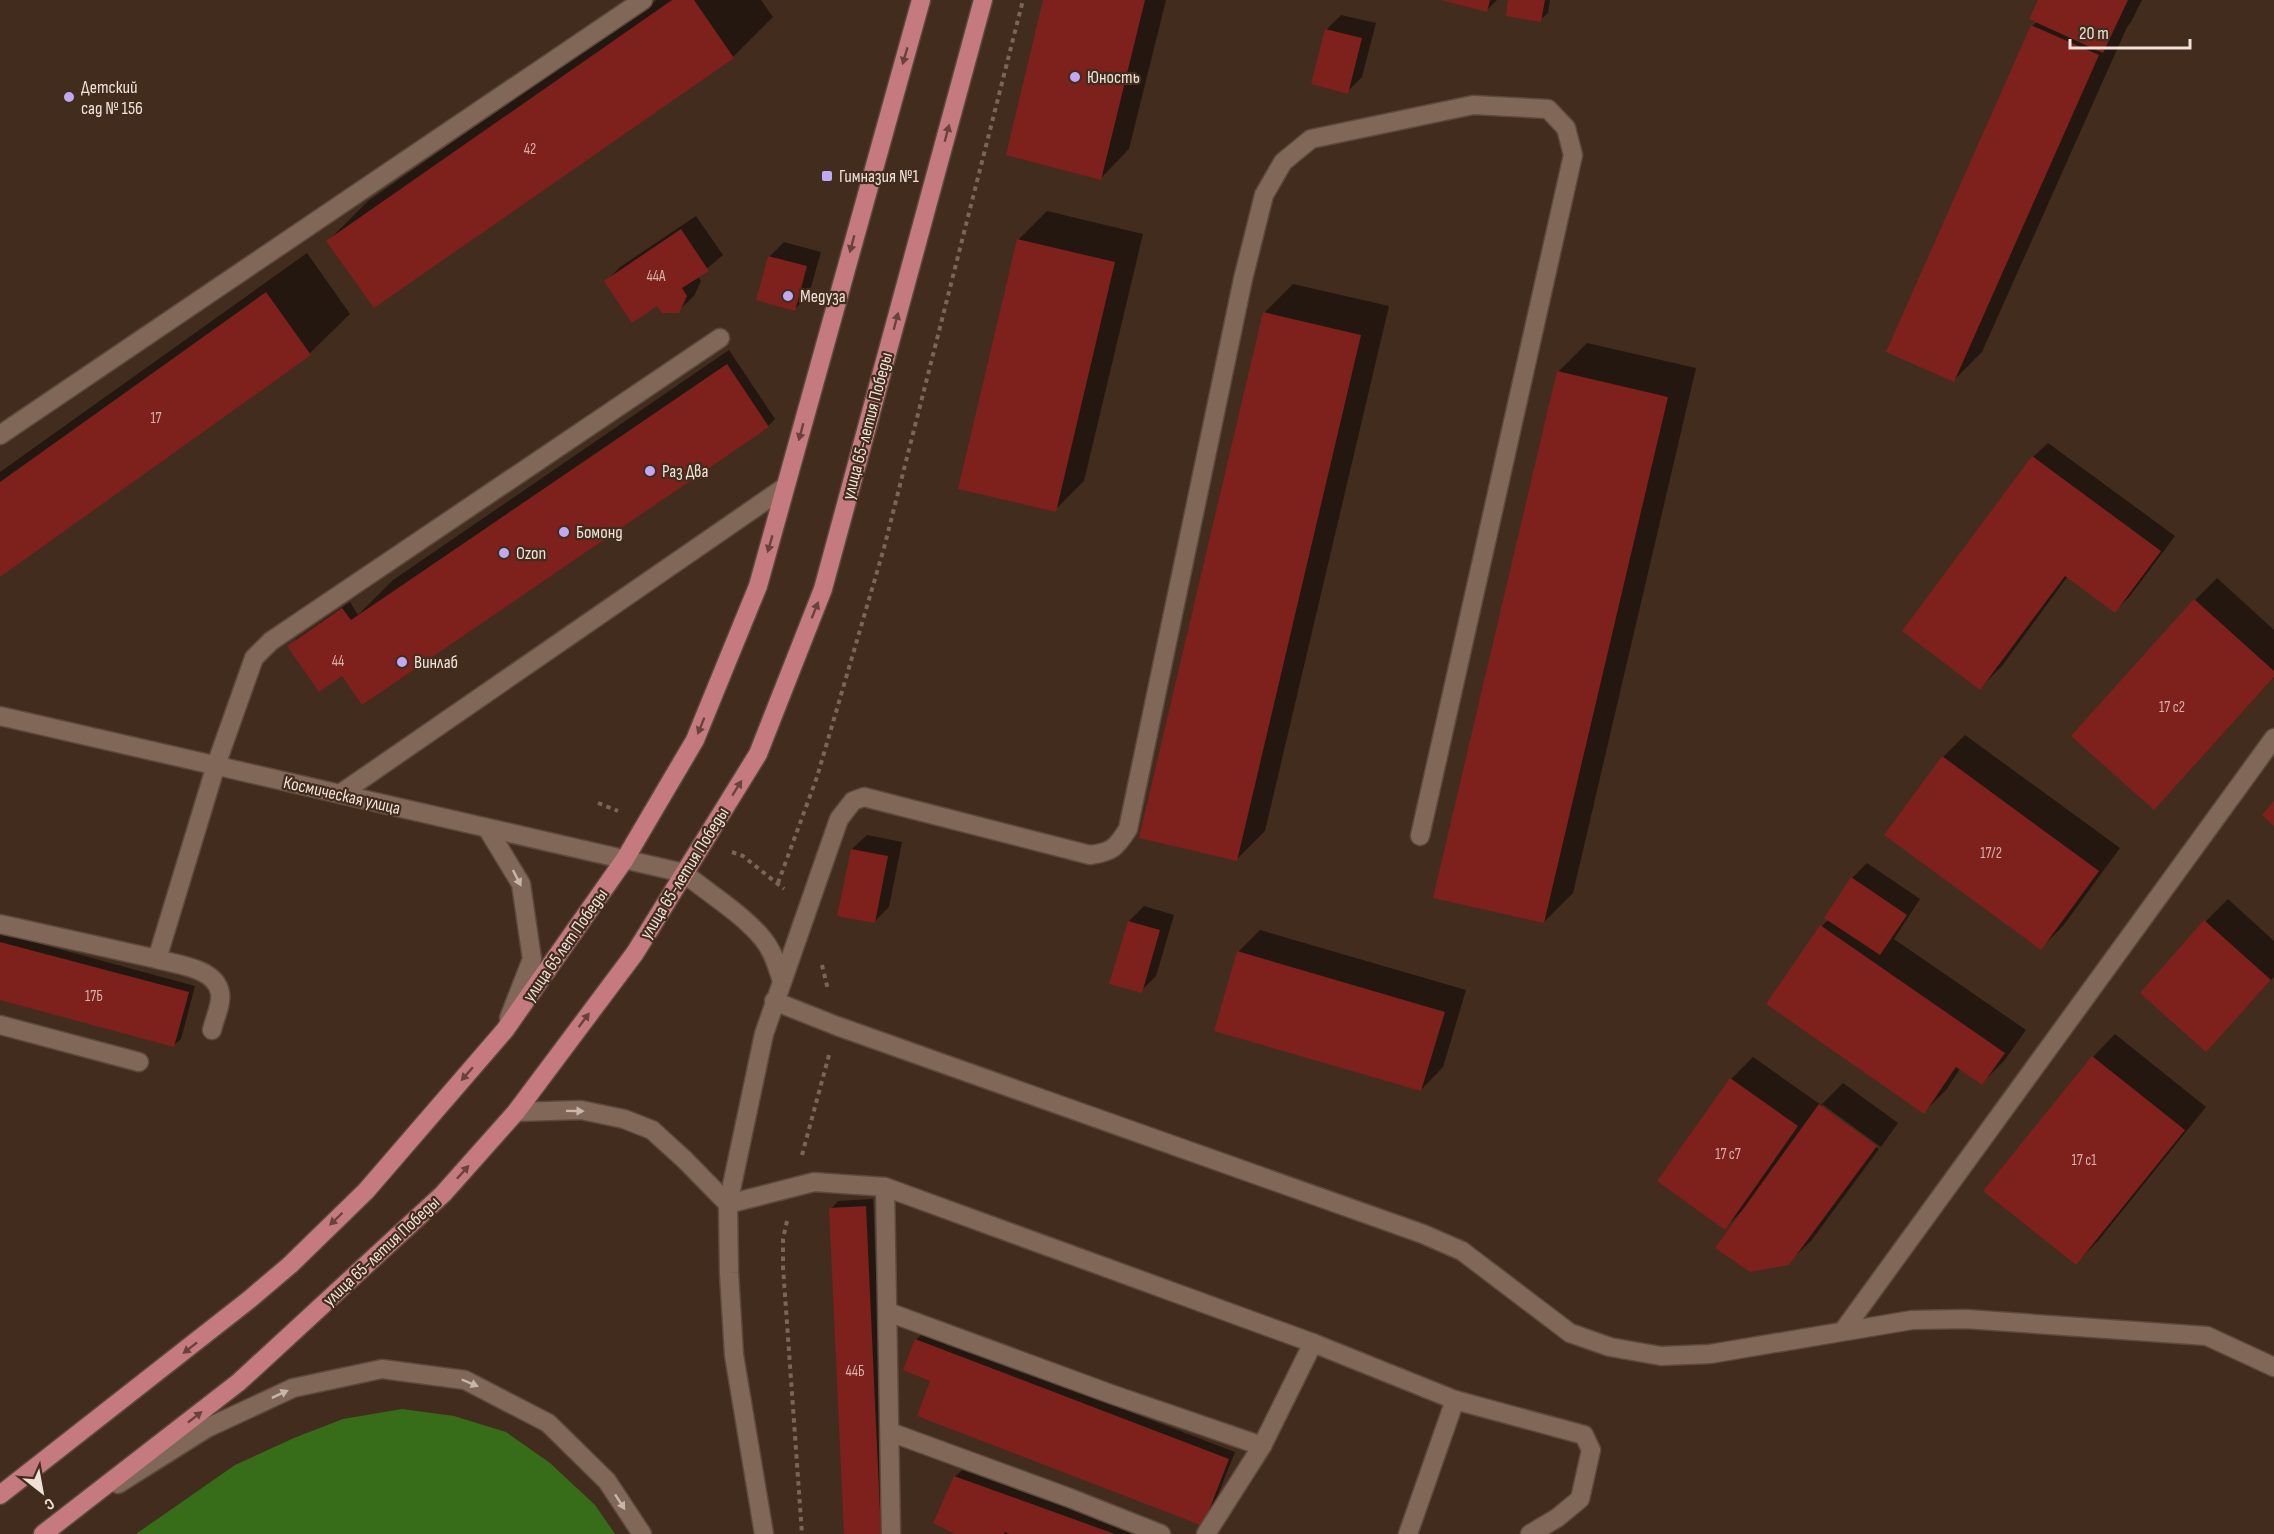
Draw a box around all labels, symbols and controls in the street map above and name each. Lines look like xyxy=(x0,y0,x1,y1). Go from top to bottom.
scale bar xyxy=(2070,12,2190,50)
text: 20 m xyxy=(2079,23,2109,44)
one-way arrow xyxy=(900,47,909,65)
place label: Юность xyxy=(1087,67,1140,88)
marker: Юность xyxy=(1068,70,1082,84)
place label: Детский сад № 156 xyxy=(81,77,143,119)
marker: Детский сад № 156 xyxy=(62,90,76,104)
one-way arrow xyxy=(943,124,952,142)
house number: 42 xyxy=(524,140,536,159)
place label: Гимназия №1 xyxy=(839,166,919,187)
marker: Гимназия №1 xyxy=(820,169,834,183)
one-way arrow xyxy=(847,235,856,253)
house number: 44А xyxy=(646,267,666,286)
place label: Медуза xyxy=(800,286,846,307)
marker: Медуза xyxy=(781,289,795,303)
one-way arrow xyxy=(892,312,901,330)
street label: улица 65-летия Победы xyxy=(838,350,897,502)
house number: 17 xyxy=(150,409,162,428)
one-way arrow xyxy=(795,423,805,441)
place label: Раз Два xyxy=(662,461,709,482)
marker: Раз Два xyxy=(643,464,657,478)
place label: Бомонд xyxy=(576,522,623,543)
marker: Бомонд xyxy=(557,525,571,539)
one-way arrow xyxy=(765,535,774,553)
place label: Ozon xyxy=(516,543,546,564)
marker: Ozon xyxy=(497,546,511,560)
one-way arrow xyxy=(810,600,820,618)
house number: 44 xyxy=(332,652,344,671)
place label: Винлаб xyxy=(414,652,458,673)
marker: Винлаб xyxy=(395,655,409,669)
house number: 17 с2 xyxy=(2159,698,2185,717)
one-way arrow xyxy=(696,717,706,735)
street label: Космическая улица xyxy=(281,772,402,819)
one-way arrow xyxy=(731,780,742,796)
street label: улица 65-летия Победы xyxy=(635,804,733,943)
house number: 17/2 xyxy=(1980,844,2002,863)
one-way arrow xyxy=(512,870,522,887)
street label: улица 65 лет Победы xyxy=(519,885,612,1006)
house number: 17Б xyxy=(85,987,103,1006)
one-way arrow xyxy=(578,1013,590,1028)
one-way arrow xyxy=(460,1066,473,1082)
one-way arrow xyxy=(565,1106,584,1116)
house number: 17 с7 xyxy=(1715,1145,1741,1164)
house number: 17 с1 xyxy=(2072,1151,2097,1170)
one-way arrow xyxy=(455,1165,469,1179)
street label: улица 65-летия Победы xyxy=(319,1192,444,1311)
one-way arrow xyxy=(330,1212,344,1226)
one-way arrow xyxy=(182,1341,197,1353)
house number: 44Б xyxy=(845,1362,865,1381)
one-way arrow xyxy=(461,1378,479,1388)
one-way arrow xyxy=(271,1389,288,1398)
one-way arrow xyxy=(187,1410,203,1423)
north arrow xyxy=(12,1462,72,1522)
text: С xyxy=(41,1493,57,1514)
one-way arrow xyxy=(615,1493,626,1510)

